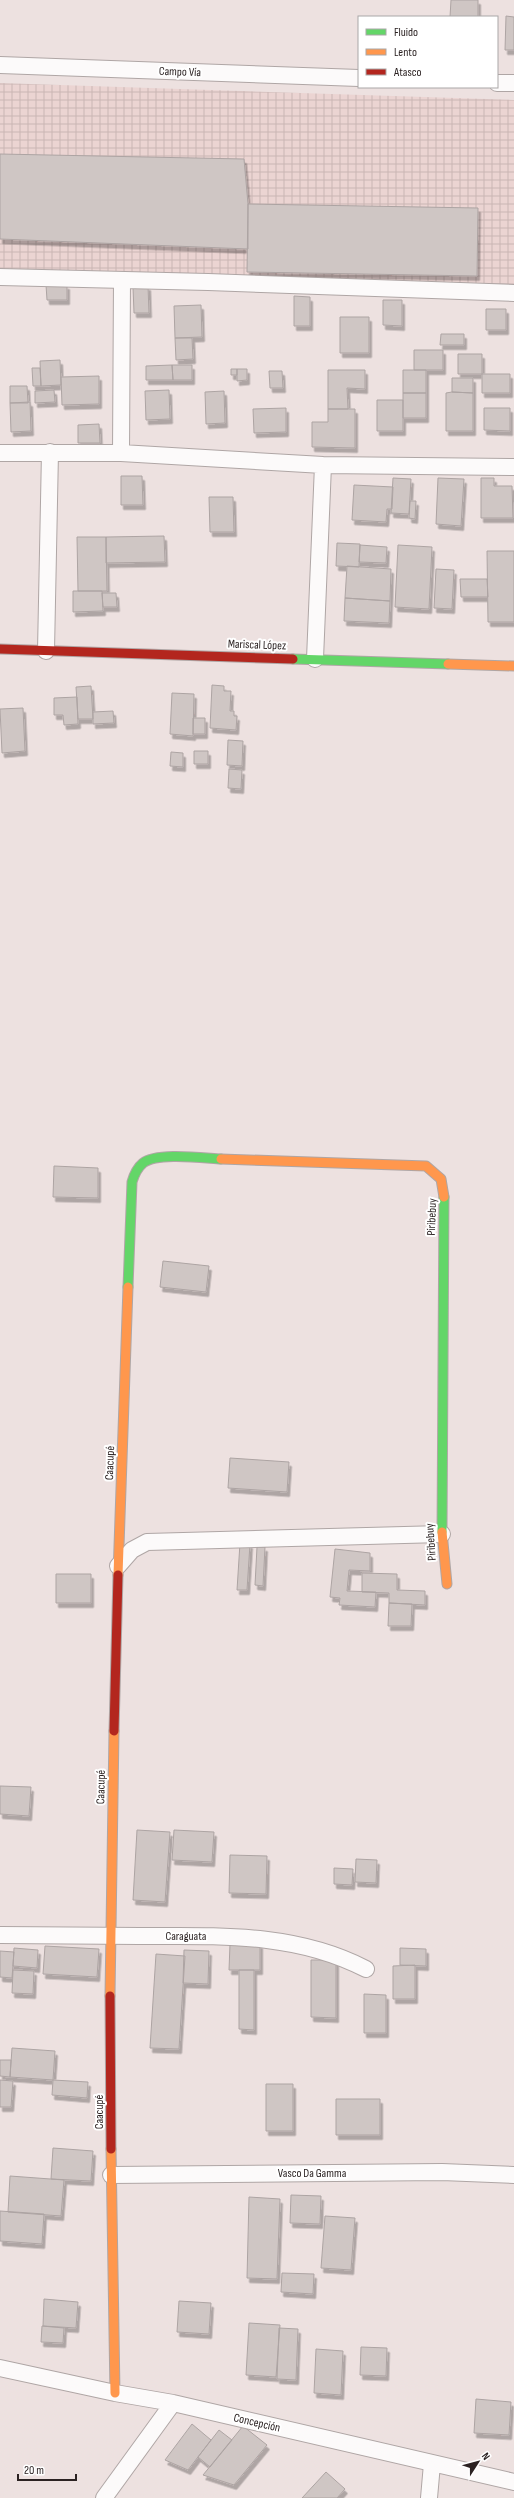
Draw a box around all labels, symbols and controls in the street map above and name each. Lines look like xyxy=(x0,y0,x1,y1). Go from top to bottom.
legend xyxy=(358,16,498,88)
text: Fluido xyxy=(394,25,418,40)
text: Lento xyxy=(394,45,417,60)
street label: Campo Vía xyxy=(159,64,202,80)
text: Atasco xyxy=(393,65,421,80)
street label: Mariscal López xyxy=(227,636,287,654)
street label: Piribebuy xyxy=(424,1198,440,1236)
street label: Caacupé xyxy=(102,1445,118,1480)
street label: Piribebuy xyxy=(422,1522,440,1561)
street label: Caacupé xyxy=(93,1769,109,1804)
street label: Caraguata xyxy=(166,1929,207,1944)
street label: Caacupé xyxy=(92,2095,107,2129)
street label: Vasco Da Gamma xyxy=(278,2166,347,2181)
street label: Concepción xyxy=(232,2410,282,2436)
north arrow xyxy=(458,2442,498,2482)
text: N xyxy=(479,2450,493,2463)
scale bar xyxy=(18,2456,76,2482)
text: 20 m xyxy=(24,2463,44,2478)

